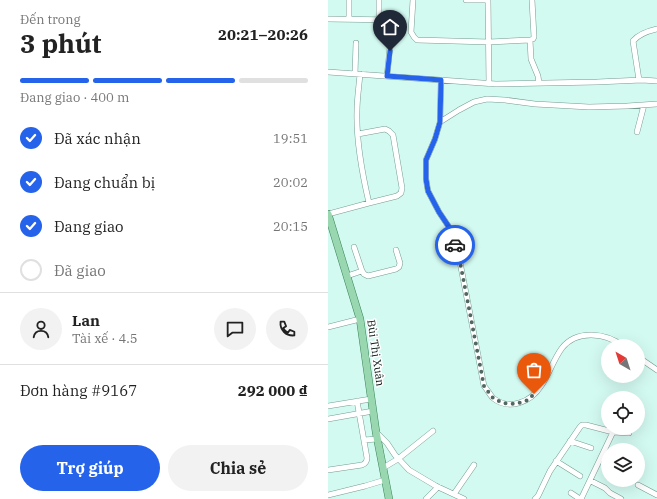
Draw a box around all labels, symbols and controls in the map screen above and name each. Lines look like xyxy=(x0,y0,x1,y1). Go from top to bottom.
pin xyxy=(373,10,407,51)
text: Đến trong xyxy=(20,11,81,28)
icon: home xyxy=(379,16,401,38)
text: 20:21–20:26 xyxy=(218,25,308,44)
text: 3 phút xyxy=(20,26,102,60)
text: Đang giao · 400 m xyxy=(20,89,129,106)
icon: check xyxy=(20,127,42,149)
text: Đã xác nhận xyxy=(54,129,141,148)
text: 19:51 xyxy=(273,130,308,147)
icon: check xyxy=(20,171,42,193)
text: Đang chuẩn bị xyxy=(54,173,155,192)
text: 20:02 xyxy=(273,174,308,191)
icon: check xyxy=(20,215,42,237)
text: Đang giao xyxy=(54,217,124,236)
text: 20:15 xyxy=(273,218,308,235)
courier xyxy=(435,225,475,265)
icon: car xyxy=(444,234,466,256)
text: Đã giao xyxy=(54,261,106,280)
button: person xyxy=(20,308,62,350)
button: chat xyxy=(214,308,256,350)
button: phone xyxy=(266,308,308,350)
text: Lan xyxy=(72,311,100,330)
street label: Bùi Thị Xuân xyxy=(364,319,388,387)
text: Tài xế · 4.5 xyxy=(72,330,138,347)
north arrow xyxy=(601,339,645,383)
map controls xyxy=(601,339,645,487)
pin xyxy=(517,353,551,394)
icon: bag xyxy=(523,359,545,381)
text: Đơn hàng #9167 xyxy=(20,381,137,400)
text: 292 000 ₫ xyxy=(238,381,308,400)
button: locate xyxy=(601,391,645,435)
button: layers xyxy=(601,443,645,487)
button: Trợ giúp xyxy=(20,445,160,491)
button: Chia sẻ xyxy=(168,445,308,491)

